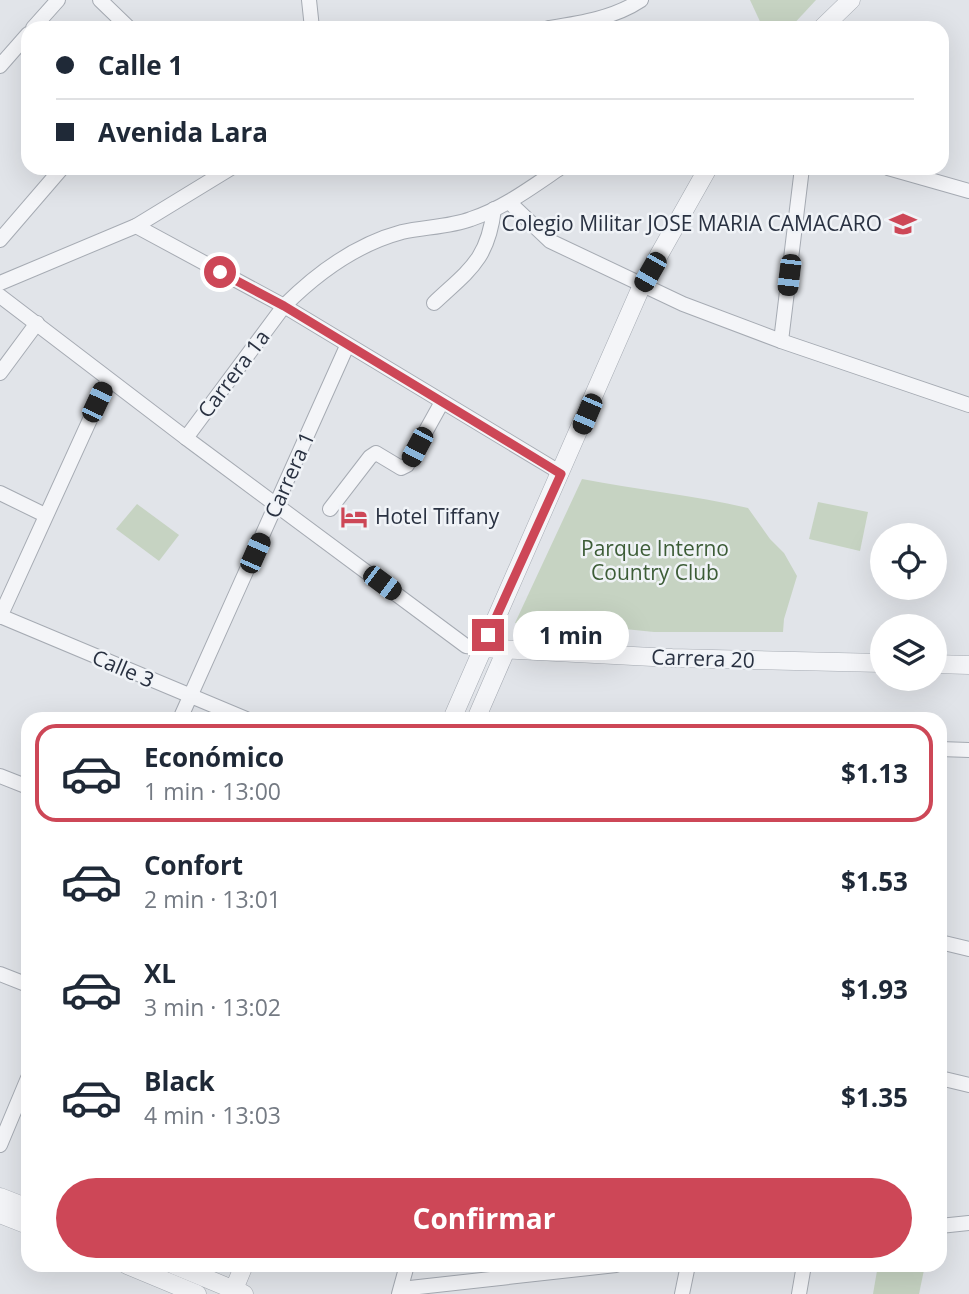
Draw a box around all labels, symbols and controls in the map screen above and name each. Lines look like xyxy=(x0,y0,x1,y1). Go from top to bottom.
text: Calle 1 xyxy=(98,47,183,83)
text: Avenida Lara xyxy=(98,114,268,150)
place label: Colegio Militar JOSE MARIA CAMACARO xyxy=(501,209,882,237)
school or university icon: Colegio Militar JOSE MARIA CAMACARO xyxy=(888,209,918,239)
car xyxy=(631,249,670,295)
car xyxy=(777,253,802,297)
route start xyxy=(204,256,236,288)
street label: Carrera 1a xyxy=(191,324,275,423)
car xyxy=(79,379,116,425)
car xyxy=(570,391,605,437)
car xyxy=(398,424,437,470)
street label: Carrera 1 xyxy=(258,427,321,522)
hotel icon: Hotel Tiffany xyxy=(339,502,369,532)
place label: Hotel Tiffany xyxy=(375,502,500,530)
map controls xyxy=(870,523,947,691)
button: locate xyxy=(870,523,947,600)
car xyxy=(237,530,274,576)
park label: Parque Interno Country Club xyxy=(581,534,729,586)
car xyxy=(359,562,406,604)
callout: 1 min xyxy=(512,610,628,660)
button: layers xyxy=(870,614,947,691)
route end xyxy=(472,619,504,651)
text: 1 min xyxy=(539,619,603,651)
street label: Carrera 20 xyxy=(651,642,755,674)
street label: Calle 3 xyxy=(88,643,159,694)
text: Económico xyxy=(144,739,284,775)
icon: car xyxy=(60,742,123,805)
text: $1.13 xyxy=(841,755,908,791)
text: 1 min · 13:00 xyxy=(144,775,281,807)
text: Confort xyxy=(144,847,243,883)
icon: car xyxy=(60,850,123,913)
text: $1.53 xyxy=(841,863,908,899)
text: 2 min · 13:01 xyxy=(144,883,281,915)
text: XL xyxy=(144,955,176,991)
icon: car xyxy=(60,958,123,1021)
text: $1.93 xyxy=(841,971,908,1007)
text: 3 min · 13:02 xyxy=(144,991,281,1023)
text: Black xyxy=(144,1063,215,1099)
icon: car xyxy=(60,1066,123,1129)
text: $1.35 xyxy=(841,1079,908,1115)
text: 4 min · 13:03 xyxy=(144,1099,281,1131)
button: Confirmar xyxy=(56,1178,912,1258)

